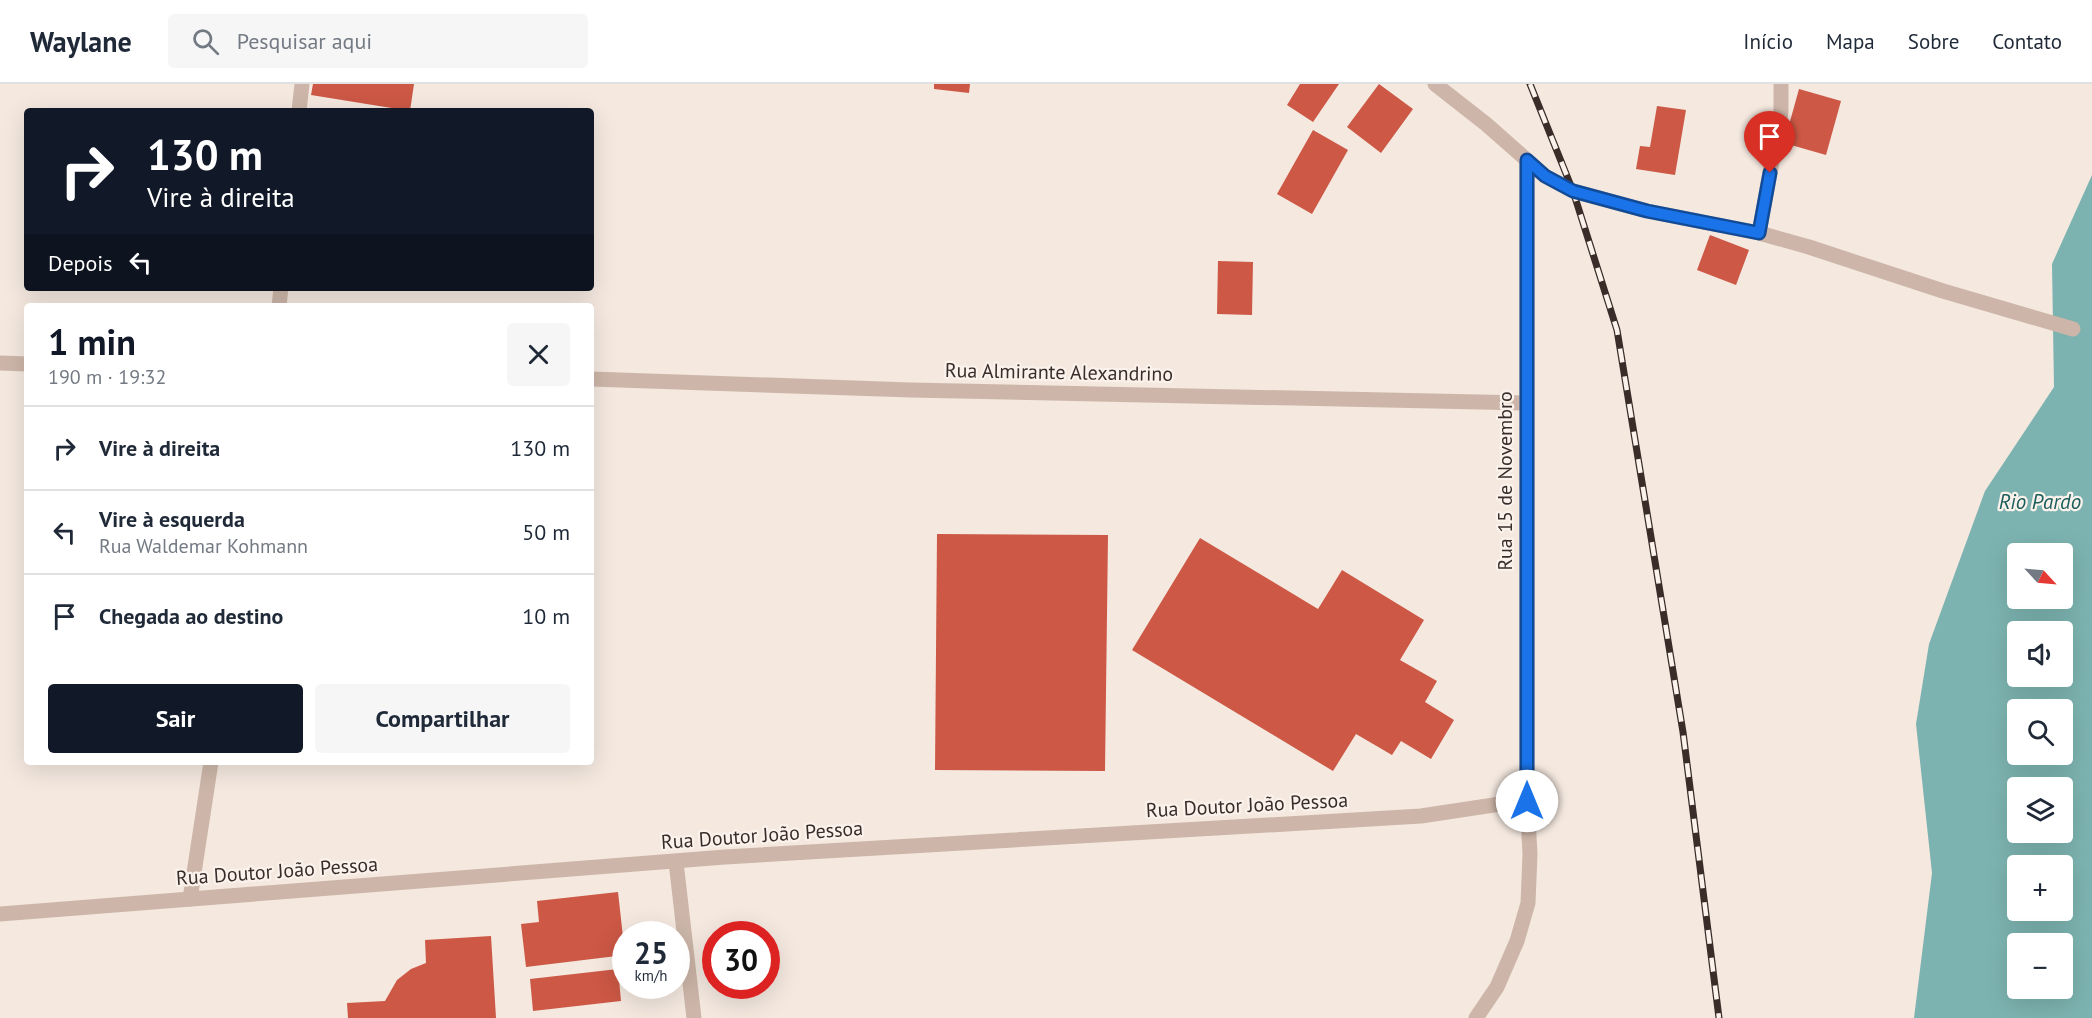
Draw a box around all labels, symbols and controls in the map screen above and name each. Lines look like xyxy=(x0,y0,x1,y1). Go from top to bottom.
search box xyxy=(168,14,588,68)
text: Waylane xyxy=(30,23,132,60)
icon: search xyxy=(189,25,222,58)
text: Pesquisar aqui xyxy=(237,27,372,55)
text: Início xyxy=(1743,28,1793,55)
text: Mapa xyxy=(1826,28,1875,55)
text: Sobre xyxy=(1908,28,1959,55)
text: Contato xyxy=(1992,28,2062,55)
pin xyxy=(1744,111,1795,173)
icon: arrive xyxy=(1753,120,1786,153)
text: 130 m xyxy=(147,127,263,182)
icon: right xyxy=(48,132,126,210)
text: Vire à direita xyxy=(147,180,295,214)
icon: left xyxy=(124,246,157,279)
text: Depois xyxy=(48,249,112,277)
text: 1 min xyxy=(48,318,136,365)
button: close xyxy=(507,323,570,386)
street label: Rua Almirante Alexandrino xyxy=(945,357,1173,387)
text: 190 m · 19:32 xyxy=(48,364,166,390)
street label: Rua 15 de Novembro xyxy=(1492,391,1518,571)
icon: right xyxy=(48,432,81,465)
text: Vire à direita xyxy=(99,434,220,462)
text: 130 m xyxy=(510,434,570,462)
water label: Rio Pardo xyxy=(1999,488,2081,515)
text: Vire à esquerda xyxy=(99,505,245,533)
icon: left xyxy=(48,516,81,549)
text: 50 m xyxy=(522,518,570,546)
text: Rua Waldemar Kohmann xyxy=(99,533,308,559)
north arrow xyxy=(2007,543,2073,609)
map controls xyxy=(2007,543,2073,999)
icon: arrive xyxy=(48,600,81,633)
text: Chegada ao destino xyxy=(99,602,283,630)
text: 10 m xyxy=(522,602,570,630)
button: sound xyxy=(2007,621,2073,687)
button: Sair xyxy=(48,684,303,753)
button: Compartilhar xyxy=(315,684,570,753)
button: search xyxy=(2007,699,2073,765)
position arrow xyxy=(1495,769,1559,833)
button: layers xyxy=(2007,777,2073,843)
street label: Rua Doutor João Pessoa xyxy=(1145,787,1349,823)
street label: Rua Doutor João Pessoa xyxy=(660,815,864,855)
street label: Rua Doutor João Pessoa xyxy=(175,851,379,891)
button: + xyxy=(2007,855,2073,921)
speed limit sign: 30 xyxy=(702,921,780,999)
text: 25 xyxy=(634,933,668,972)
button: − xyxy=(2007,933,2073,999)
text: km/h xyxy=(635,966,667,985)

